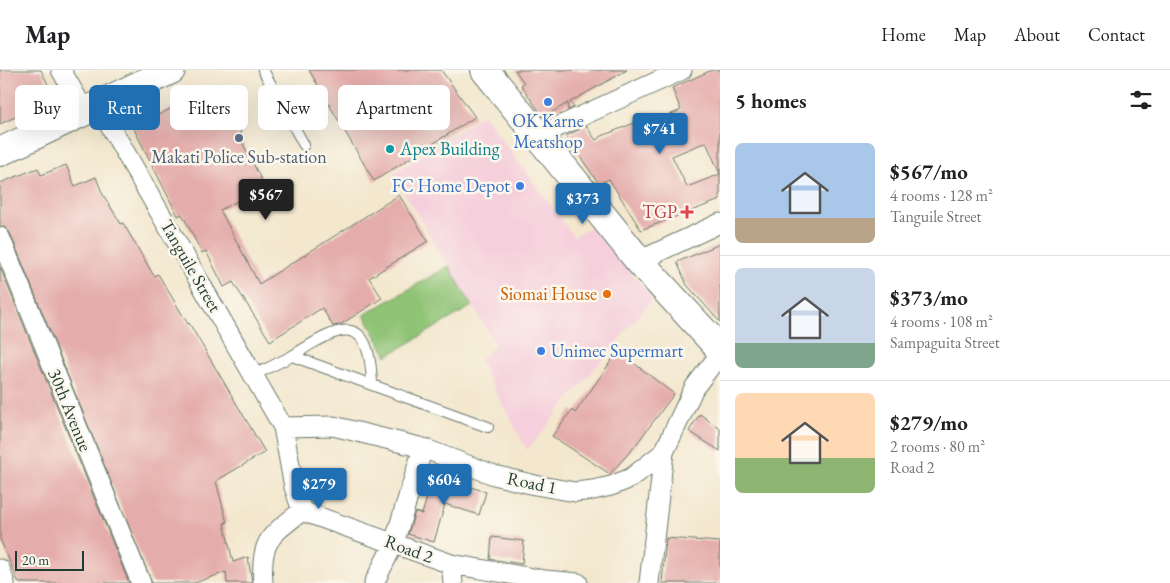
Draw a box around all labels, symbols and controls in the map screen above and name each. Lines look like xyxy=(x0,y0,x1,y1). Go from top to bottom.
text: Map xyxy=(25,19,70,50)
text: Home xyxy=(881,23,926,46)
text: Map xyxy=(954,23,986,46)
text: About xyxy=(1014,23,1060,46)
text: Contact xyxy=(1088,23,1145,46)
chip: Buy xyxy=(15,85,79,130)
chip: Rent xyxy=(89,85,160,130)
chip: Filters xyxy=(170,85,248,130)
chip: New xyxy=(258,85,328,130)
chip: Apartment xyxy=(338,85,450,130)
icon: filters xyxy=(1127,86,1155,114)
text: 5 homes xyxy=(735,87,807,114)
marker: OK Karne Meatshop xyxy=(542,96,554,108)
place label: OK Karne Meatshop xyxy=(512,109,584,153)
pin: $741 xyxy=(630,112,690,155)
text: $741 xyxy=(644,118,676,139)
marker: Makati Police Sub-station xyxy=(233,132,245,144)
place label: Apex Building xyxy=(399,137,500,160)
marker: Apex Building xyxy=(384,143,396,155)
place label: Makati Police Sub-station xyxy=(151,145,327,168)
text: $567/mo xyxy=(890,158,968,185)
icon: home xyxy=(775,163,835,223)
place label: FC Home Depot xyxy=(392,174,510,197)
pin: $567 xyxy=(236,178,296,221)
marker: FC Home Depot xyxy=(514,180,526,192)
pin: $373 xyxy=(553,182,613,225)
text: $567 xyxy=(250,184,282,205)
text: 4 rooms · 128 m² xyxy=(890,185,993,206)
text: $373 xyxy=(567,188,599,209)
place label: TGP xyxy=(642,200,677,223)
marker: TGP xyxy=(681,206,693,218)
text: Tanguile Street xyxy=(890,206,982,227)
street label: Tanguile Street xyxy=(156,215,227,316)
place label: Siomai House xyxy=(500,282,597,305)
text: $373/mo xyxy=(890,284,968,311)
marker: Siomai House xyxy=(601,288,613,300)
icon: home xyxy=(775,288,835,348)
text: 4 rooms · 108 m² xyxy=(890,311,993,332)
text: Sampaguita Street xyxy=(890,332,1000,353)
place label: Unimec Supermart xyxy=(551,339,683,362)
marker: Unimec Supermart xyxy=(535,345,547,357)
street label: 30th Avenue xyxy=(43,365,98,455)
text: $279/mo xyxy=(890,409,968,436)
icon: home xyxy=(775,413,835,473)
text: 2 rooms · 80 m² xyxy=(890,436,985,457)
text: Road 2 xyxy=(890,457,934,478)
pin: $604 xyxy=(414,464,474,506)
street label: Road 1 xyxy=(505,466,559,499)
pin: $279 xyxy=(289,468,349,510)
text: $604 xyxy=(428,469,460,490)
text: $279 xyxy=(303,473,335,494)
street label: Road 2 xyxy=(382,529,437,568)
scale bar xyxy=(15,548,84,571)
text: 20 m xyxy=(22,551,49,569)

